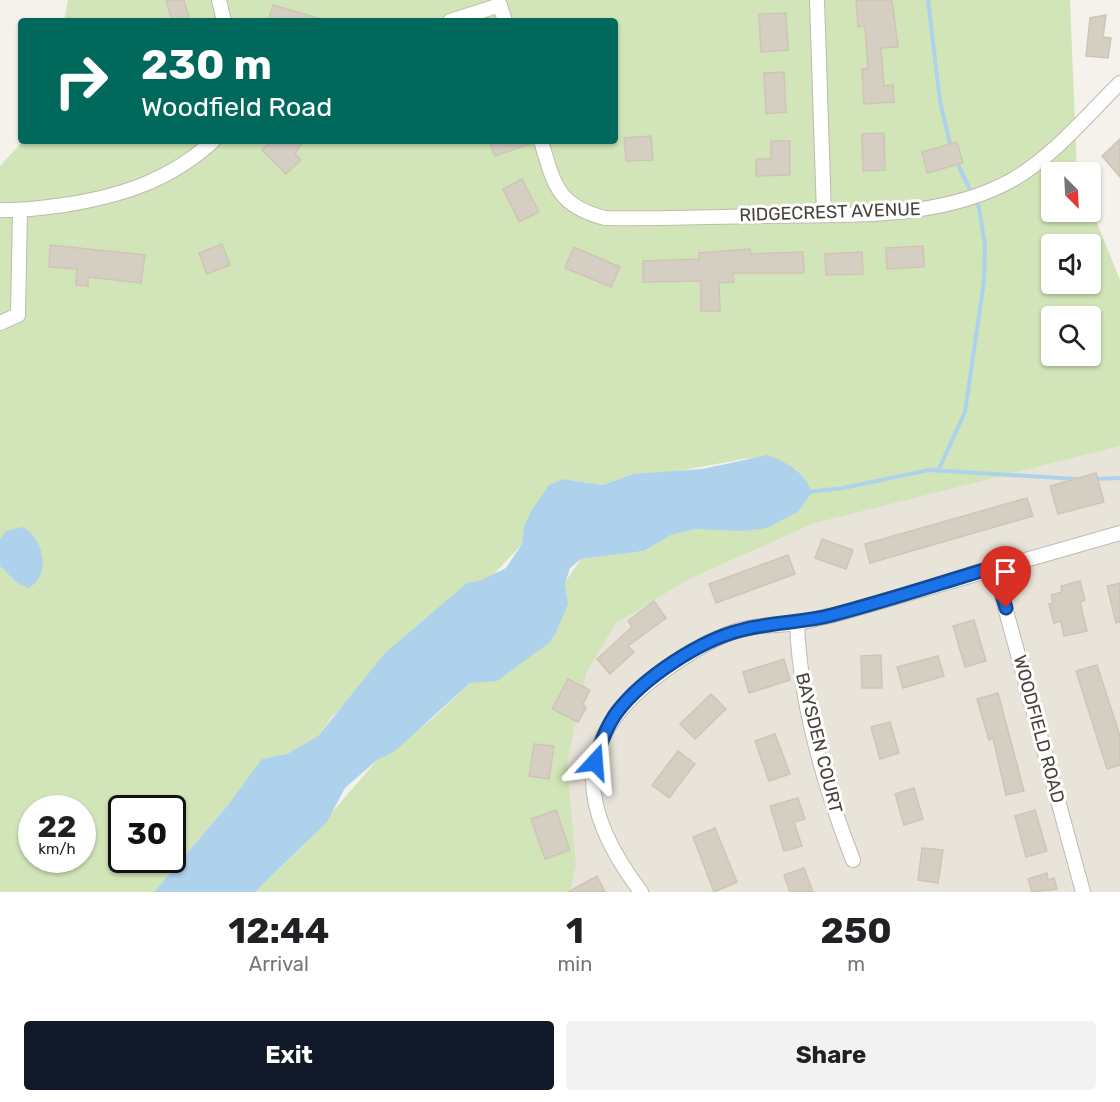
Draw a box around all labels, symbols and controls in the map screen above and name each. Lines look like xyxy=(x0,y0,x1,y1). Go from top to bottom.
text: 230 m xyxy=(141,40,272,90)
icon: right xyxy=(42,42,120,120)
text: Woodfield Road xyxy=(141,91,332,123)
north arrow xyxy=(1041,162,1101,222)
map controls xyxy=(1041,162,1101,366)
street label: RIDGECREST AVENUE xyxy=(739,198,921,226)
button: sound xyxy=(1041,234,1101,294)
button: search xyxy=(1041,306,1101,366)
pin xyxy=(980,546,1031,608)
icon: arrive xyxy=(989,555,1022,588)
street label: WOODFIELD ROAD xyxy=(1009,652,1069,806)
street label: BAYSDEN COURT xyxy=(791,670,847,816)
position arrow xyxy=(563,730,627,794)
speed limit sign: 30 xyxy=(108,795,186,873)
text: 22 xyxy=(38,809,77,845)
text: km/h xyxy=(38,840,76,858)
text: 12:44 xyxy=(228,909,329,952)
text: 1 xyxy=(566,909,584,952)
text: 250 xyxy=(821,909,892,952)
text: Arrival xyxy=(249,952,309,976)
text: min xyxy=(558,952,592,976)
text: m xyxy=(847,952,865,976)
button: Exit xyxy=(24,1021,554,1090)
button: Share xyxy=(566,1021,1096,1090)

